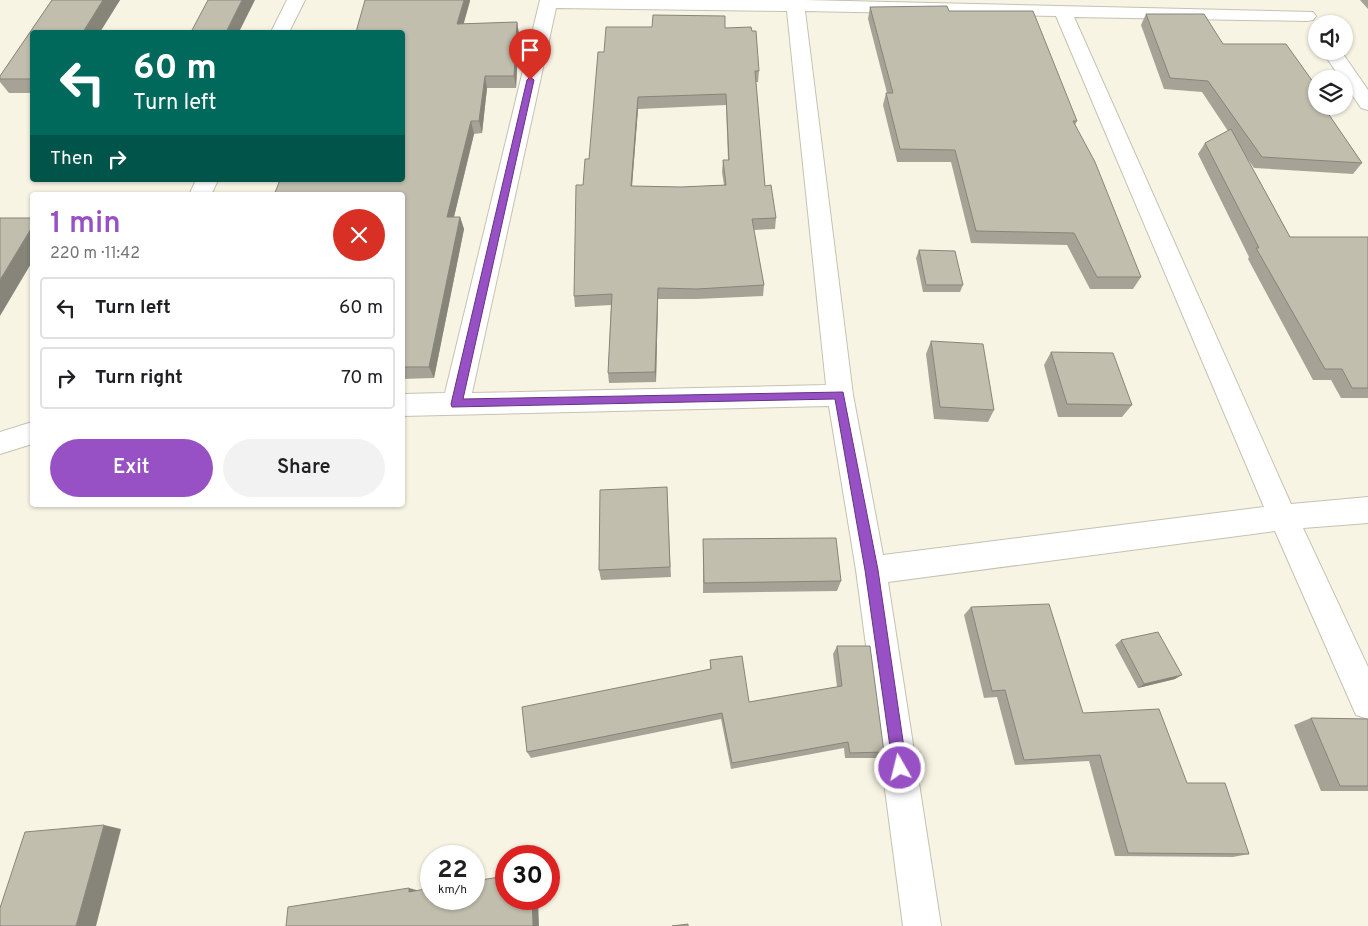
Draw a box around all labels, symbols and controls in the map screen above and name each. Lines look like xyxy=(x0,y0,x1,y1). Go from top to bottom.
map controls xyxy=(1308,15,1353,115)
button: sound xyxy=(1308,15,1353,60)
pin xyxy=(509,29,551,80)
icon: arrive xyxy=(516,36,544,64)
text: 60 m xyxy=(133,47,217,91)
icon: left xyxy=(50,50,115,115)
button: layers xyxy=(1308,70,1353,115)
text: Turn left xyxy=(133,90,216,117)
icon: right xyxy=(103,145,131,173)
text: Then xyxy=(50,147,93,171)
text: 1 min xyxy=(50,206,121,243)
button: close xyxy=(333,209,385,261)
text: 220 m · 11:42 xyxy=(50,244,140,264)
icon: left xyxy=(52,294,80,322)
text: Turn left xyxy=(95,296,171,320)
text: 60 m xyxy=(339,296,383,320)
icon: right xyxy=(52,364,80,392)
text: Turn right xyxy=(95,366,183,390)
text: 70 m xyxy=(341,366,383,390)
button: Exit xyxy=(50,439,213,497)
button: Share xyxy=(223,439,385,497)
position arrow xyxy=(873,741,925,793)
speed limit sign: 30 xyxy=(495,845,560,910)
text: 22 xyxy=(437,855,468,887)
text: km/h xyxy=(438,882,467,898)

